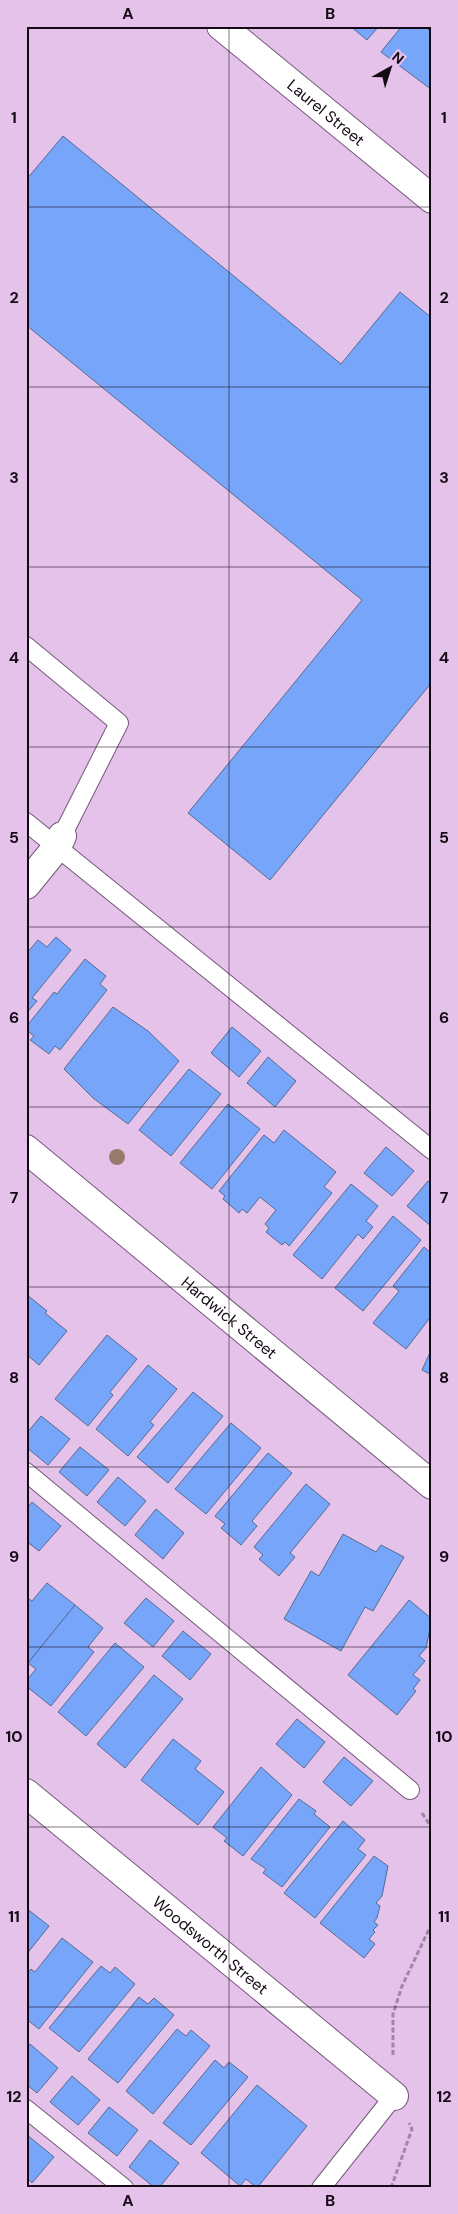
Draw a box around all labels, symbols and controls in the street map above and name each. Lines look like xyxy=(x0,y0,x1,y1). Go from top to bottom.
text: A xyxy=(122,3,134,24)
text: B xyxy=(325,3,335,24)
north arrow xyxy=(366,42,416,92)
text: N xyxy=(389,48,408,68)
street label: Laurel Street xyxy=(283,74,369,150)
text: 1 xyxy=(11,107,17,128)
text: 1 xyxy=(441,107,447,128)
text: 2 xyxy=(9,287,19,308)
text: 2 xyxy=(439,287,449,308)
text: 3 xyxy=(9,467,19,488)
text: 3 xyxy=(439,467,449,488)
text: 4 xyxy=(9,647,19,668)
text: 4 xyxy=(439,647,449,668)
text: 5 xyxy=(9,827,19,848)
text: 5 xyxy=(439,827,449,848)
text: 6 xyxy=(9,1007,19,1028)
text: 6 xyxy=(439,1007,449,1028)
text: 7 xyxy=(10,1187,19,1208)
text: 7 xyxy=(440,1187,449,1208)
street label: Hardwick Street xyxy=(177,1272,282,1363)
text: 8 xyxy=(9,1367,19,1388)
text: 8 xyxy=(439,1367,449,1388)
text: 9 xyxy=(9,1546,19,1567)
text: 9 xyxy=(439,1546,449,1567)
text: 10 xyxy=(5,1726,23,1747)
text: 10 xyxy=(435,1726,453,1747)
street label: Woodsworth Street xyxy=(148,1891,273,1999)
text: 11 xyxy=(8,1906,20,1927)
text: 11 xyxy=(438,1906,450,1927)
text: 12 xyxy=(6,2086,22,2107)
text: 12 xyxy=(436,2086,452,2107)
text: A xyxy=(122,2190,134,2211)
text: B xyxy=(325,2190,335,2211)

